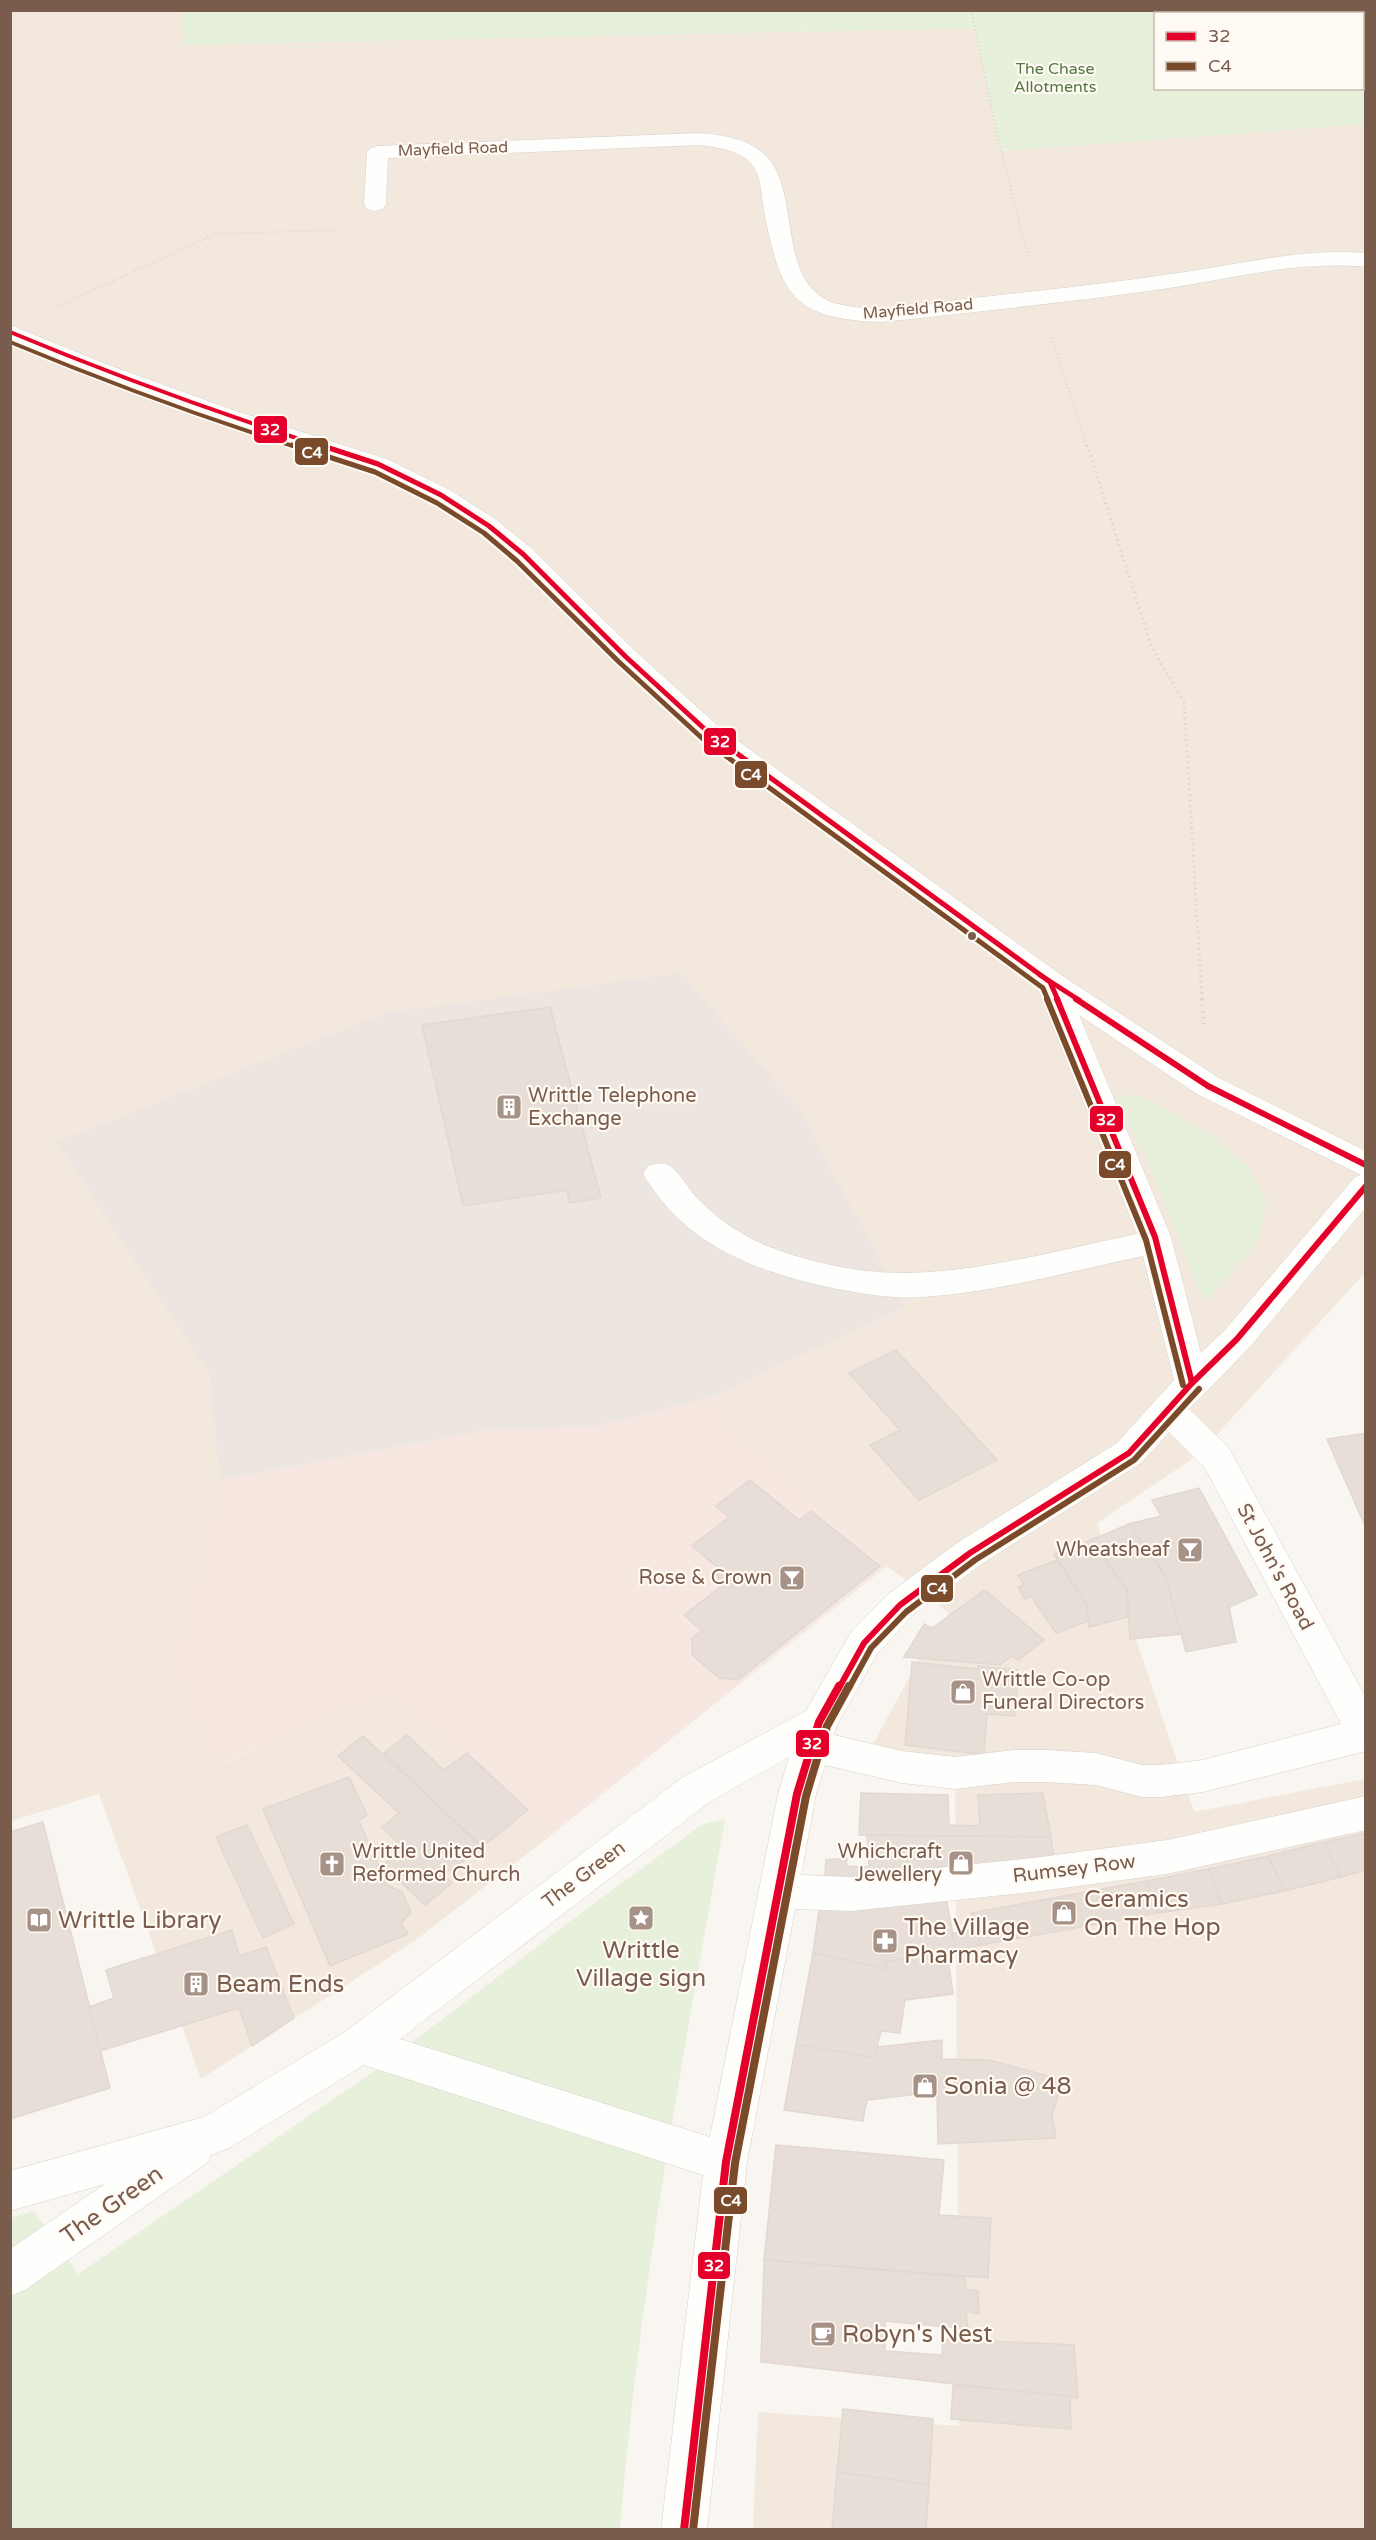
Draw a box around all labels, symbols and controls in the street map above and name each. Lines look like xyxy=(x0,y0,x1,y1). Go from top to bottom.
legend xyxy=(1154,12,1364,90)
text: 32 xyxy=(1208,25,1231,47)
text: C4 xyxy=(1208,55,1232,77)
park label: The Chase Allotments xyxy=(1014,59,1096,97)
street label: Mayfield Road xyxy=(397,137,509,161)
street label: Mayfield Road xyxy=(862,294,974,324)
line badge: 32 xyxy=(253,415,288,444)
text: 32 xyxy=(260,420,280,440)
line badge: C4 xyxy=(294,437,329,466)
text: C4 xyxy=(301,443,323,463)
line badge: 32 xyxy=(703,727,737,756)
text: 32 xyxy=(710,732,730,752)
line badge: C4 xyxy=(734,760,768,789)
text: C4 xyxy=(740,765,762,785)
unlabelled marker xyxy=(966,930,978,942)
place label: Writtle Telephone Exchange xyxy=(528,1084,697,1131)
building icon: Writtle Telephone Exchange xyxy=(494,1092,524,1122)
line badge: 32 xyxy=(1089,1105,1124,1133)
text: 32 xyxy=(1096,1110,1116,1130)
line badge: C4 xyxy=(1098,1150,1132,1179)
text: C4 xyxy=(1104,1155,1126,1175)
street label: St John's Road xyxy=(1232,1500,1318,1634)
bar icon: Wheatsheaf xyxy=(1175,1535,1205,1565)
place label: Wheatsheaf xyxy=(1056,1538,1170,1562)
bar icon: Rose & Crown xyxy=(777,1563,807,1593)
place label: Rose & Crown xyxy=(638,1566,772,1590)
line badge: C4 xyxy=(920,1574,954,1603)
text: C4 xyxy=(926,1579,948,1599)
place label: Writtle Co-op Funeral Directors xyxy=(982,1668,1144,1715)
shop icon: Writtle Co-op Funeral Directors xyxy=(948,1677,978,1707)
line badge: 32 xyxy=(795,1729,830,1758)
text: 32 xyxy=(802,1734,822,1754)
street label: The Green xyxy=(538,1836,630,1914)
place label: Writtle United Reformed Church xyxy=(352,1840,520,1887)
place label: Whichcraft Jewellery xyxy=(837,1840,942,1887)
shop icon: Whichcraft Jewellery xyxy=(946,1848,976,1878)
church icon: Writtle United Reformed Church xyxy=(317,1849,347,1879)
street label: Rumsey Row xyxy=(1011,1850,1137,1888)
place label: Ceramics On The Hop xyxy=(1084,1885,1221,1942)
shop icon: Ceramics On The Hop xyxy=(1049,1898,1079,1928)
place icon: Writtle Village sign xyxy=(626,1903,656,1933)
library icon: Writtle Library xyxy=(24,1905,54,1935)
place label: Writtle Library xyxy=(58,1906,221,1935)
place label: The Village Pharmacy xyxy=(904,1913,1029,1970)
pharmacy icon: The Village Pharmacy xyxy=(870,1926,900,1956)
place label: Writtle Village sign xyxy=(576,1936,706,1993)
building icon: Beam Ends xyxy=(181,1969,211,1999)
place label: Beam Ends xyxy=(216,1970,344,1999)
shop icon: Sonia @ 48 xyxy=(910,2071,940,2101)
place label: Sonia @ 48 xyxy=(944,2072,1072,2101)
street label: The Green xyxy=(55,2159,169,2251)
line badge: C4 xyxy=(713,2186,748,2215)
text: C4 xyxy=(720,2191,742,2211)
line badge: 32 xyxy=(697,2251,731,2280)
text: 32 xyxy=(704,2256,724,2276)
cafe icon: Robyn's Nest xyxy=(808,2319,838,2349)
place label: Robyn's Nest xyxy=(842,2320,992,2349)

